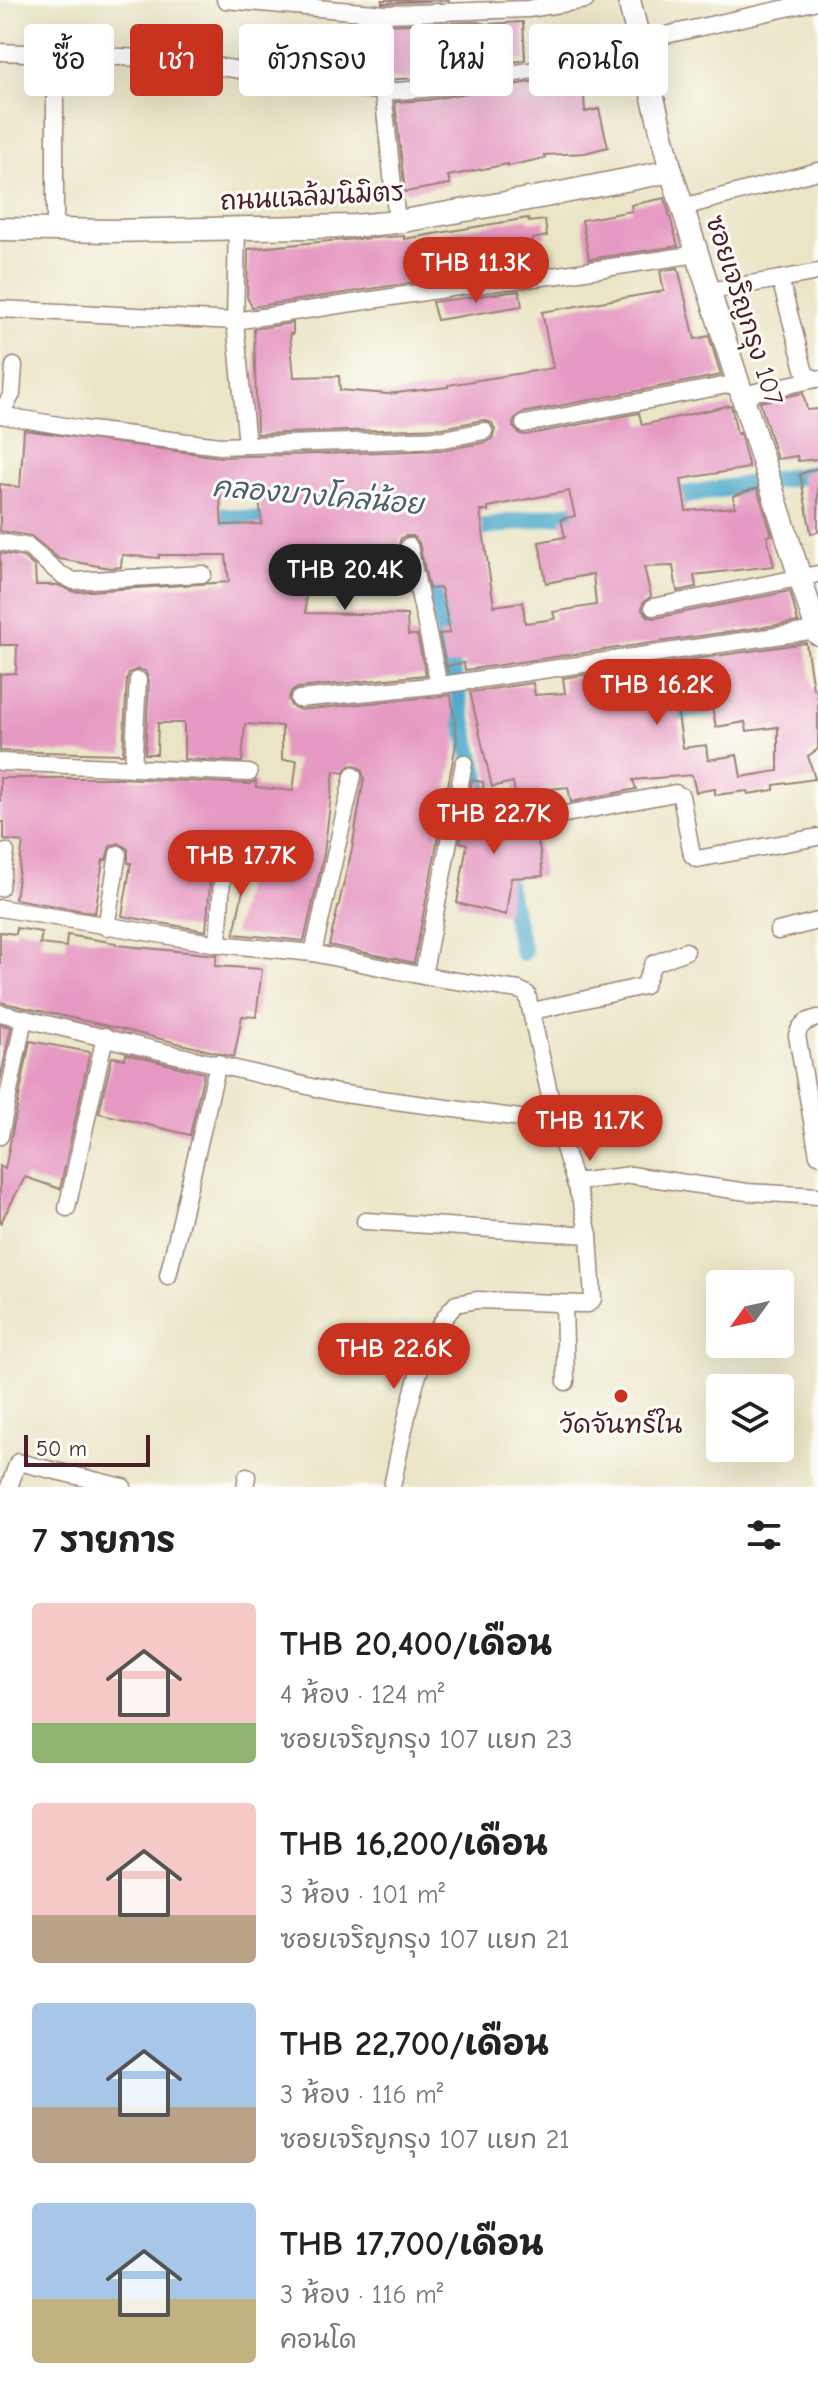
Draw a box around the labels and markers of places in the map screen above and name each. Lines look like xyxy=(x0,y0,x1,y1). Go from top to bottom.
pin: THB 11.3K xyxy=(384,237,568,305)
pin: THB 20.4K xyxy=(253,544,437,612)
pin: THB 16.2K xyxy=(565,659,749,727)
pin: THB 22.7K xyxy=(402,788,586,856)
pin: THB 17.7K xyxy=(149,830,333,898)
pin: THB 11.7K xyxy=(498,1095,682,1163)
pin: THB 22.6K xyxy=(302,1323,486,1391)
marker: วัดจันทร์ใน xyxy=(612,1387,630,1405)
place label: วัดจันทร์ใน xyxy=(560,1408,682,1440)

